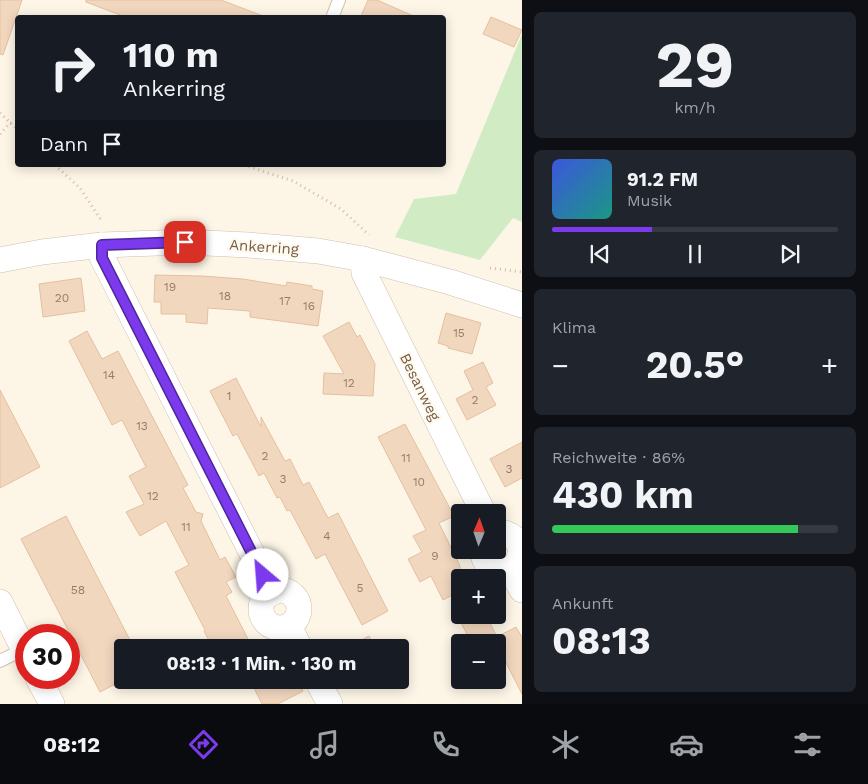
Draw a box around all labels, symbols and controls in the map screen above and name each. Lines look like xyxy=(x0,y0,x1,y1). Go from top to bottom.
text: 29 xyxy=(656,27,734,103)
text: 110 m xyxy=(123,34,219,76)
icon: right xyxy=(40,35,105,100)
text: Ankerring xyxy=(123,76,225,101)
text: km/h xyxy=(674,98,716,117)
icon: arrive xyxy=(98,130,126,158)
text: Dann xyxy=(40,133,88,156)
text: 91.2 FM xyxy=(627,168,698,191)
text: Musik xyxy=(627,191,672,210)
pin xyxy=(164,221,206,263)
icon: arrive xyxy=(171,228,199,256)
street label: Ankerring xyxy=(229,236,299,258)
icon: previous xyxy=(586,240,614,268)
icon: pause xyxy=(681,240,709,268)
icon: next xyxy=(776,240,804,268)
house number: 19 xyxy=(164,280,176,294)
house number: 18 xyxy=(219,289,231,303)
house number: 20 xyxy=(55,291,69,305)
house number: 17 xyxy=(279,294,291,308)
house number: 16 xyxy=(303,299,315,313)
text: Klima xyxy=(552,318,596,337)
house number: 15 xyxy=(453,326,465,340)
text: 20.5° xyxy=(646,343,744,387)
text: − xyxy=(552,349,569,382)
text: + xyxy=(821,349,838,382)
street label: Besanweg xyxy=(396,350,444,424)
house number: 14 xyxy=(103,368,115,382)
house number: 12 xyxy=(343,376,355,390)
house number: 1 xyxy=(227,389,231,403)
house number: 2 xyxy=(472,393,479,407)
house number: 13 xyxy=(136,419,148,433)
text: Reichweite · 86% xyxy=(552,448,685,467)
house number: 2 xyxy=(262,449,269,463)
house number: 11 xyxy=(401,451,411,465)
house number: 3 xyxy=(506,462,513,476)
house number: 3 xyxy=(280,472,287,486)
text: 430 km xyxy=(552,473,694,517)
house number: 10 xyxy=(413,475,425,489)
house number: 12 xyxy=(147,489,159,503)
north arrow xyxy=(451,504,506,559)
map controls xyxy=(451,504,506,689)
house number: 11 xyxy=(181,520,191,534)
house number: 4 xyxy=(323,529,331,543)
position arrow xyxy=(236,548,288,600)
house number: 9 xyxy=(431,549,439,563)
button: + xyxy=(451,569,506,624)
house number: 5 xyxy=(357,581,364,595)
house number: 58 xyxy=(71,583,85,597)
text: Ankunft xyxy=(552,594,613,613)
text: 08:13 xyxy=(552,619,651,663)
speed limit sign: 30 xyxy=(15,624,80,689)
button: − xyxy=(451,634,506,689)
text: 08:13 · 1 Min. · 130 m xyxy=(167,652,356,675)
icon: directions xyxy=(186,727,221,762)
icon: music xyxy=(307,727,342,762)
icon: phone xyxy=(428,727,463,762)
icon: climate xyxy=(548,727,583,762)
icon: car xyxy=(669,727,704,762)
icon: filters xyxy=(790,727,825,762)
text: 08:12 xyxy=(43,732,100,757)

